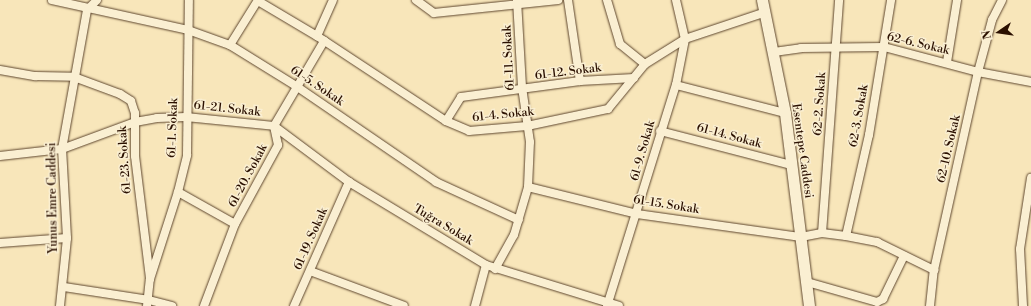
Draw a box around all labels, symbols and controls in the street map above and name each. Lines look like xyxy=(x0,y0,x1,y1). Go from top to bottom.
north arrow xyxy=(979,12,1019,52)
street label: 61-11. Sokak xyxy=(500,25,518,91)
text: N xyxy=(980,29,995,41)
street label: 62-6. Sokak xyxy=(885,30,951,58)
street label: 61-12. Sokak xyxy=(534,61,602,83)
street label: 61-5. Sokak xyxy=(288,63,346,109)
street label: 62-2. Sokak xyxy=(811,72,829,136)
street label: 62-3. Sokak xyxy=(846,84,872,148)
street label: 61-1. Sokak xyxy=(165,98,181,158)
street label: 61-21. Sokak xyxy=(193,98,261,120)
street label: Esentepe Caddesi xyxy=(788,103,816,199)
street label: 61-4. Sokak xyxy=(472,105,534,125)
street label: 62-10. Sokak xyxy=(934,114,964,184)
street label: 61-9. Sokak xyxy=(628,119,658,183)
street label: 61-14. Sokak xyxy=(695,120,763,152)
street label: 61-23. Sokak xyxy=(115,126,135,194)
street label: Yunus Emre Caddesi xyxy=(45,142,61,254)
street label: 61-20. Sokak xyxy=(225,142,271,210)
street label: 61-15. Sokak xyxy=(632,193,700,217)
street label: Tuğra Sokak xyxy=(411,202,475,248)
street label: 61-19. Sokak xyxy=(291,206,331,272)

